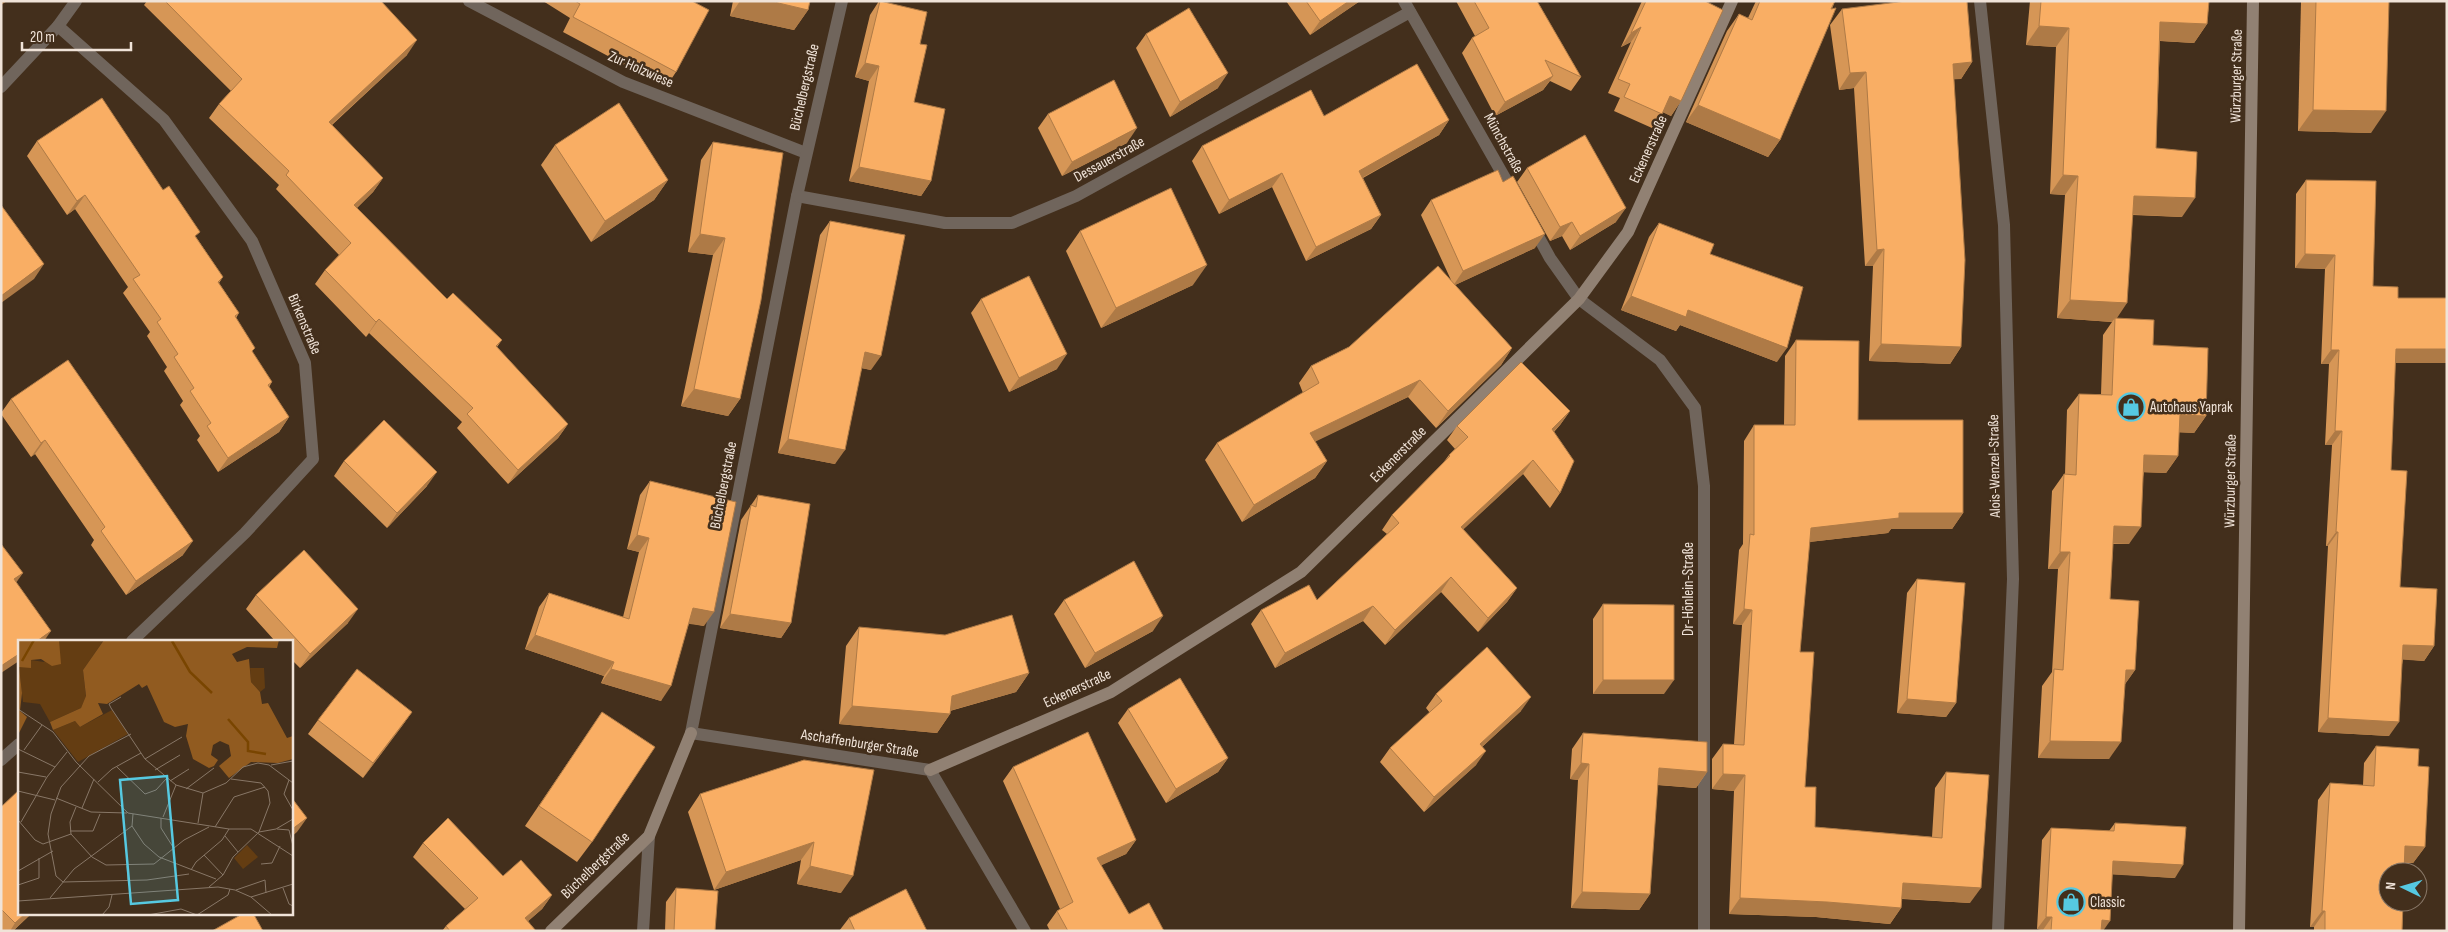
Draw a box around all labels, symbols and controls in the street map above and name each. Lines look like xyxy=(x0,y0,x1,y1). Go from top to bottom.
scale bar xyxy=(22,20,131,52)
text: 20 m xyxy=(30,28,55,47)
street label: Würzburger Straße xyxy=(2226,29,2247,123)
street label: Büchelbergstraße xyxy=(785,42,824,132)
street label: Zur Holzwiese xyxy=(605,47,676,92)
street label: Münchstraße xyxy=(1479,110,1528,177)
street label: Eckenerstraße xyxy=(1625,112,1672,186)
street label: Dessauerstraße xyxy=(1070,132,1148,187)
street label: Birkenstraße xyxy=(283,291,326,357)
shop icon: Autohaus Yaprak xyxy=(2116,392,2146,422)
place label: Autohaus Yaprak xyxy=(2149,398,2233,417)
street label: Alois-Wenzel-Straße xyxy=(1984,414,2005,519)
street label: Eckenerstraße xyxy=(1366,422,1431,487)
street label: Würzburger Straße xyxy=(2220,434,2241,528)
street label: Büchelbergstraße xyxy=(706,440,741,530)
street label: Dr-Hönlein-Straße xyxy=(1679,542,1698,636)
inset map xyxy=(18,640,292,914)
street label: Eckenerstraße xyxy=(1040,665,1114,712)
street label: Aschaffenburger Straße xyxy=(799,725,920,762)
street label: Büchelbergstraße xyxy=(557,828,634,903)
north arrow xyxy=(2378,862,2428,912)
text: N xyxy=(2382,881,2399,890)
shop icon: Classic xyxy=(2056,887,2086,917)
place label: Classic xyxy=(2090,893,2125,912)

